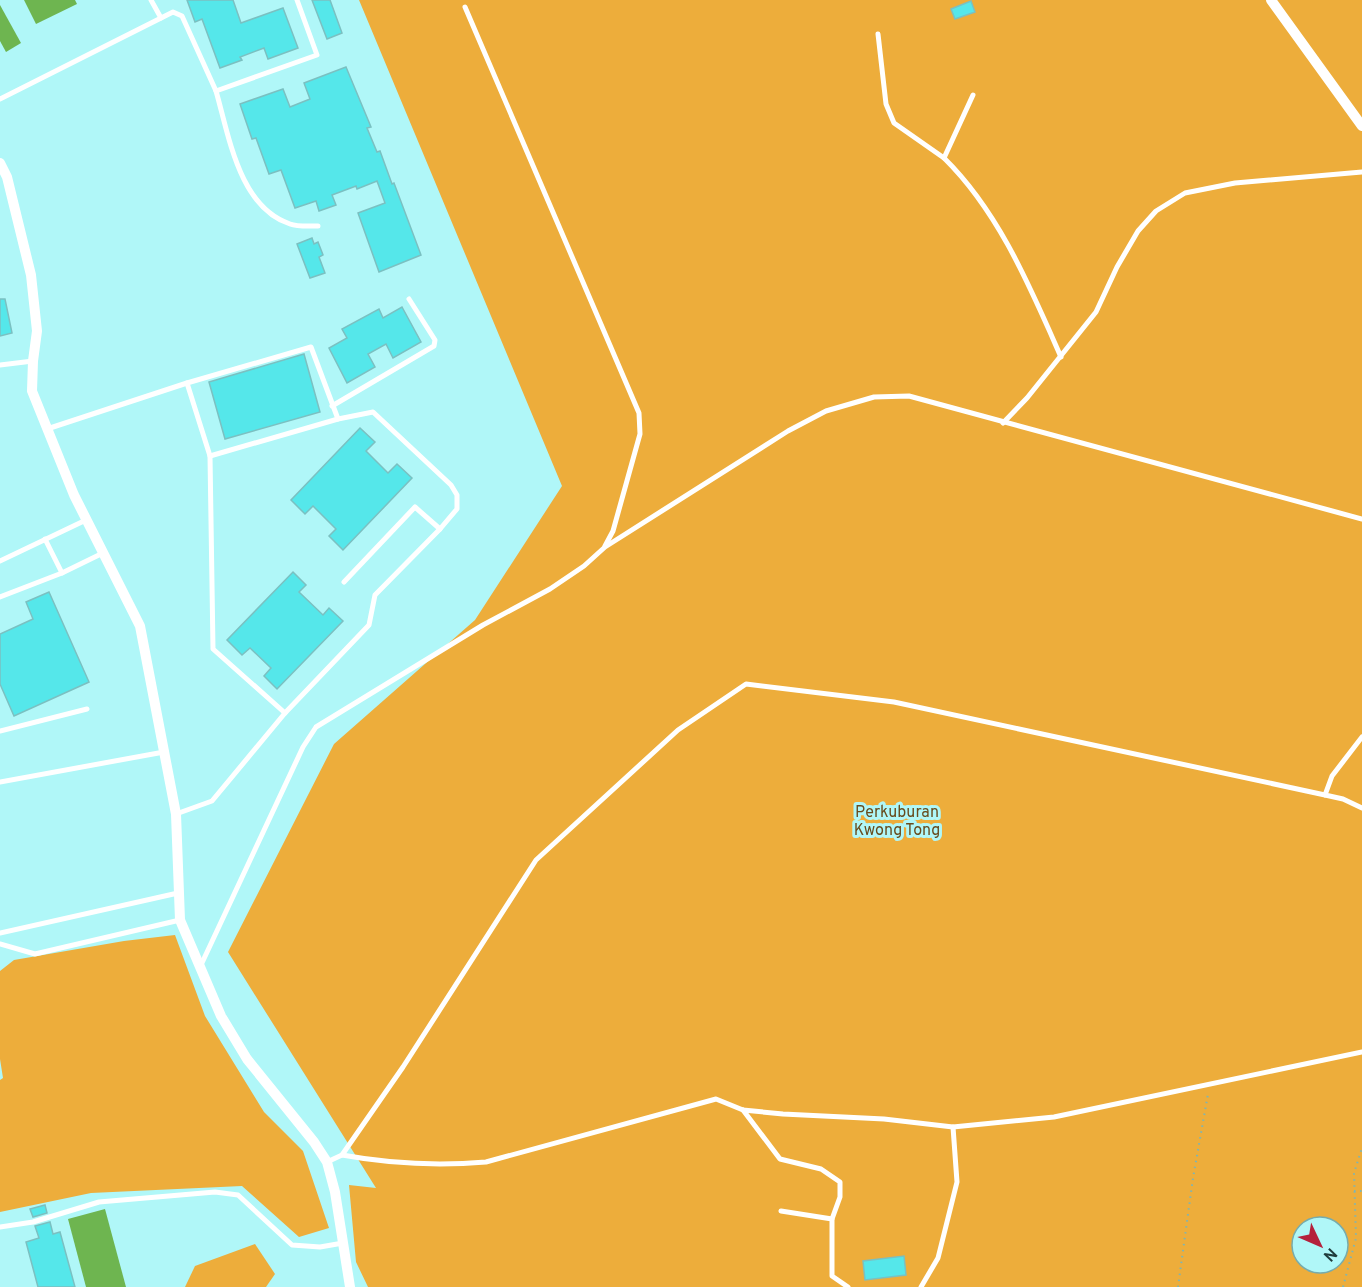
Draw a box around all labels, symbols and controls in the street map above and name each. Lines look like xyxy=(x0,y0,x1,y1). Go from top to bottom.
park label: Perkuburan Kwong Tong xyxy=(854,803,940,841)
north arrow xyxy=(1290,1215,1350,1275)
text: N xyxy=(1318,1243,1341,1265)

